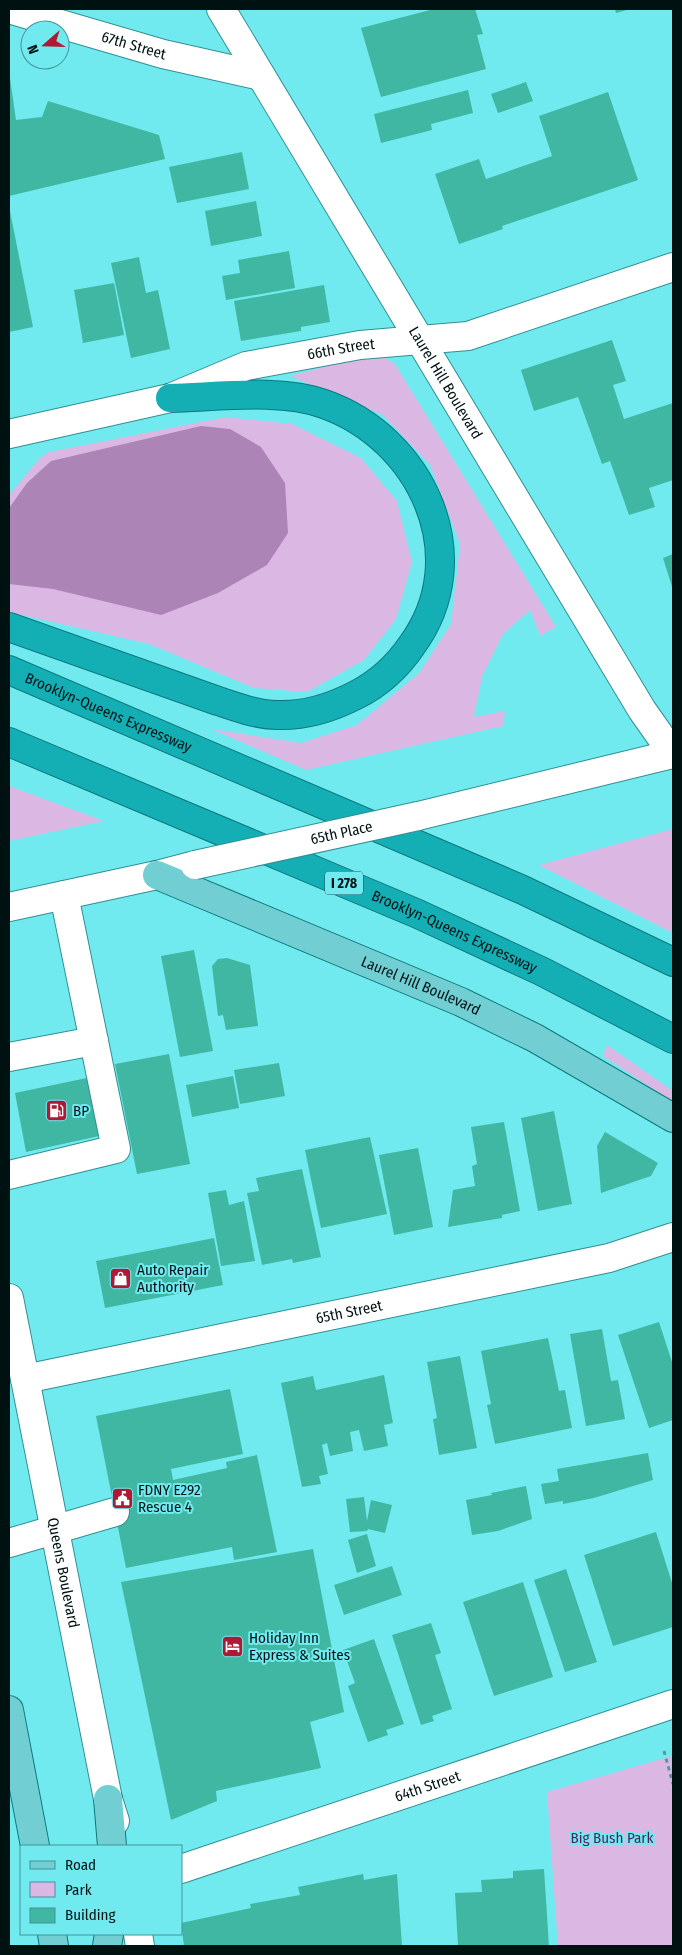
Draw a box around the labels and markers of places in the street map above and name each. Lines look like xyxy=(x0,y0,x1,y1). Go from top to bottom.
fuel station icon: BP xyxy=(45,1099,69,1123)
place label: BP xyxy=(73,1102,89,1120)
place label: Auto Repair Authority xyxy=(137,1261,209,1296)
shop icon: Auto Repair Authority xyxy=(109,1267,133,1291)
place label: FDNY E292 Rescue 4 xyxy=(138,1481,201,1516)
public building icon: FDNY E292 Rescue 4 xyxy=(110,1487,134,1511)
place label: Holiday Inn Express & Suites xyxy=(249,1629,350,1664)
hotel icon: Holiday Inn Express & Suites xyxy=(221,1635,245,1659)

